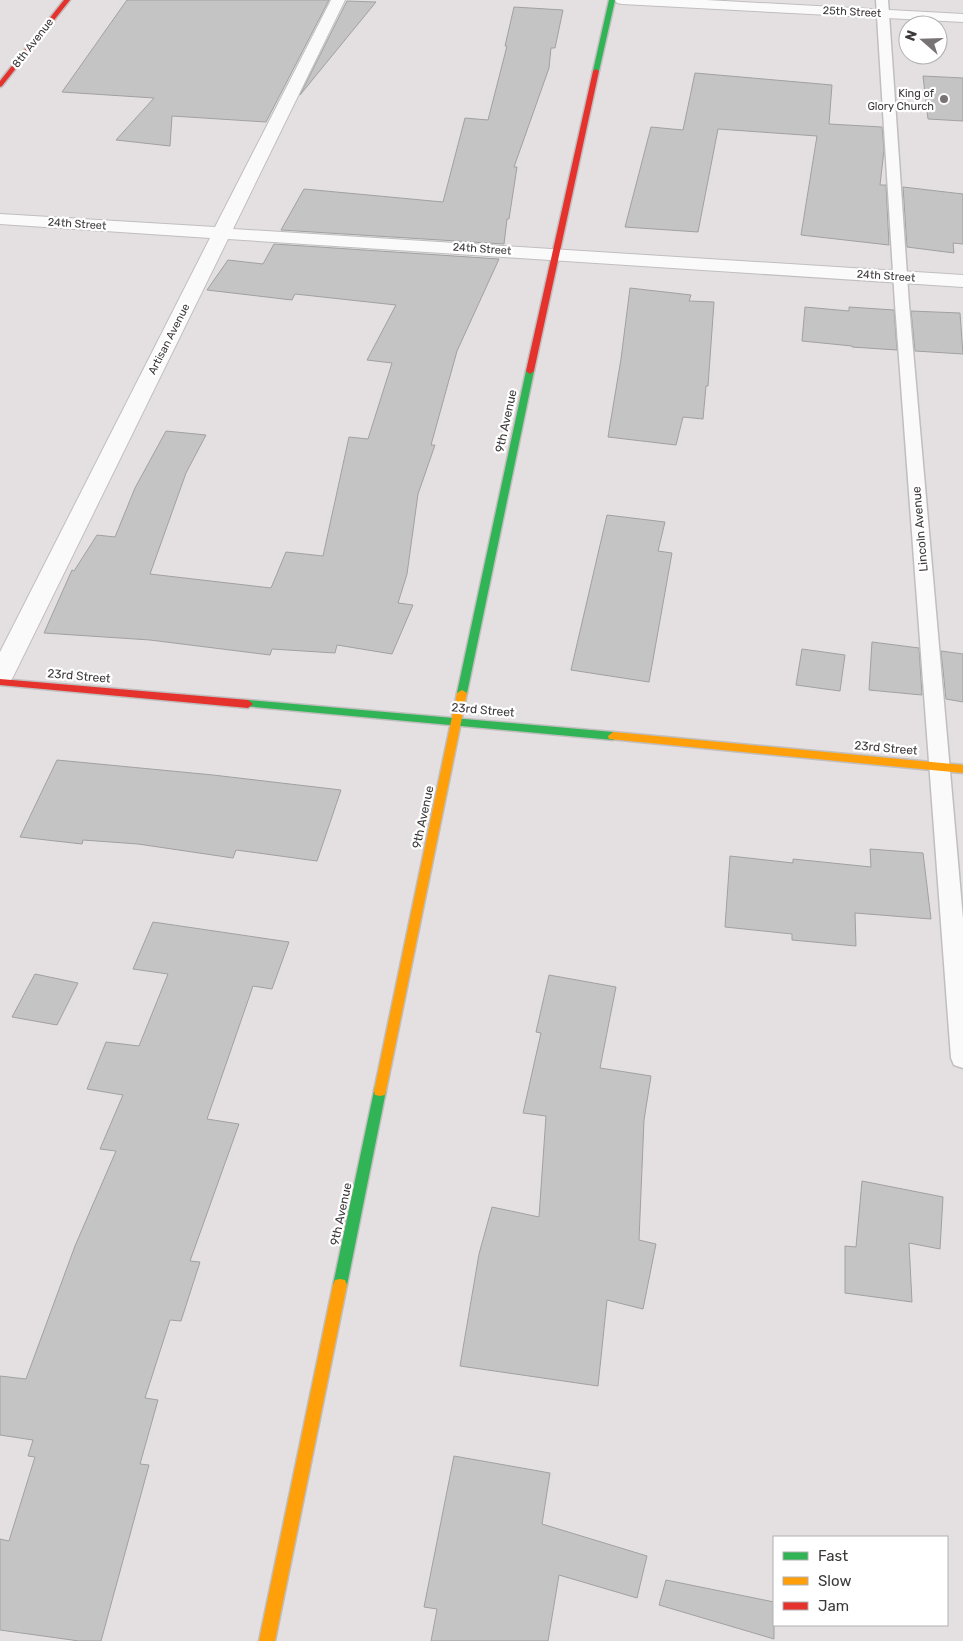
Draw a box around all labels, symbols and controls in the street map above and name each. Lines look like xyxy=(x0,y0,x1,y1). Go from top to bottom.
street label: 25th Street xyxy=(822,4,882,20)
north arrow xyxy=(898,15,948,65)
street label: 8th Avenue xyxy=(10,16,56,70)
text: N xyxy=(902,28,921,43)
place label: King of Glory Church xyxy=(867,87,935,113)
marker: King of Glory Church xyxy=(938,93,950,105)
street label: 24th Street xyxy=(47,215,107,233)
street label: 24th Street xyxy=(452,240,512,258)
street label: 24th Street xyxy=(856,267,916,285)
street label: Artisan Avenue xyxy=(146,301,192,377)
street label: 9th Avenue xyxy=(493,388,520,454)
street label: Lincoln Avenue xyxy=(909,486,931,572)
street label: 23rd Street xyxy=(47,666,112,686)
street label: 23rd Street xyxy=(451,700,516,720)
street label: 23rd Street xyxy=(854,738,919,758)
street label: 9th Avenue xyxy=(410,784,437,850)
street label: 9th Avenue xyxy=(328,1181,355,1247)
legend xyxy=(773,1536,948,1626)
text: Fast xyxy=(818,1547,848,1565)
text: Slow xyxy=(818,1572,851,1590)
text: Jam xyxy=(818,1597,849,1615)

